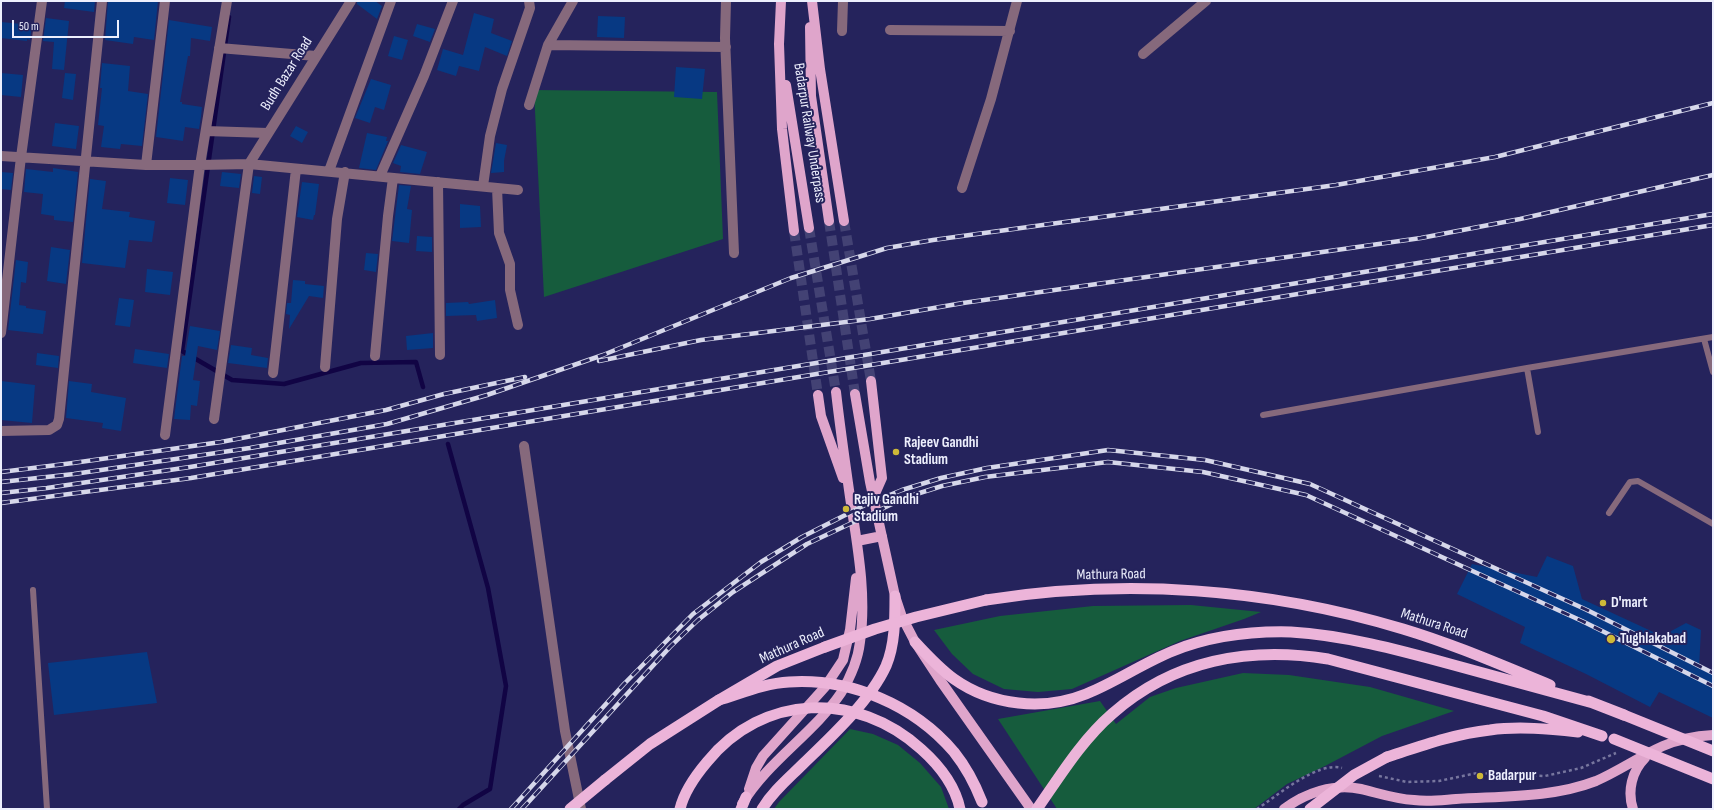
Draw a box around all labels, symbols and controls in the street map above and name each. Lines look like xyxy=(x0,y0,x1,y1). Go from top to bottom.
scale bar xyxy=(14,12,121,38)
text: 50 m xyxy=(19,19,39,34)
street label: Budh Bazar Road xyxy=(257,34,317,114)
street label: Badarpur Railway Underpass xyxy=(789,62,829,204)
place label: Rajeev Gandhi Stadium xyxy=(904,434,979,469)
marker: Rajeev Gandhi Stadium xyxy=(891,447,901,457)
place label: Rajiv Gandhi Stadium xyxy=(854,491,919,526)
marker: Rajiv Gandhi Stadium xyxy=(841,504,851,514)
street label: Mathura Road xyxy=(1076,565,1146,585)
place label: D'mart xyxy=(1611,594,1647,612)
marker: D'mart xyxy=(1598,598,1608,608)
street label: Mathura Road xyxy=(1398,605,1470,643)
street label: Mathura Road xyxy=(757,624,827,668)
place label: Tughlakabad xyxy=(1620,630,1686,648)
marker: Tughlakabad xyxy=(1605,633,1617,645)
place label: Badarpur xyxy=(1488,767,1536,785)
marker: Badarpur xyxy=(1475,771,1485,781)

